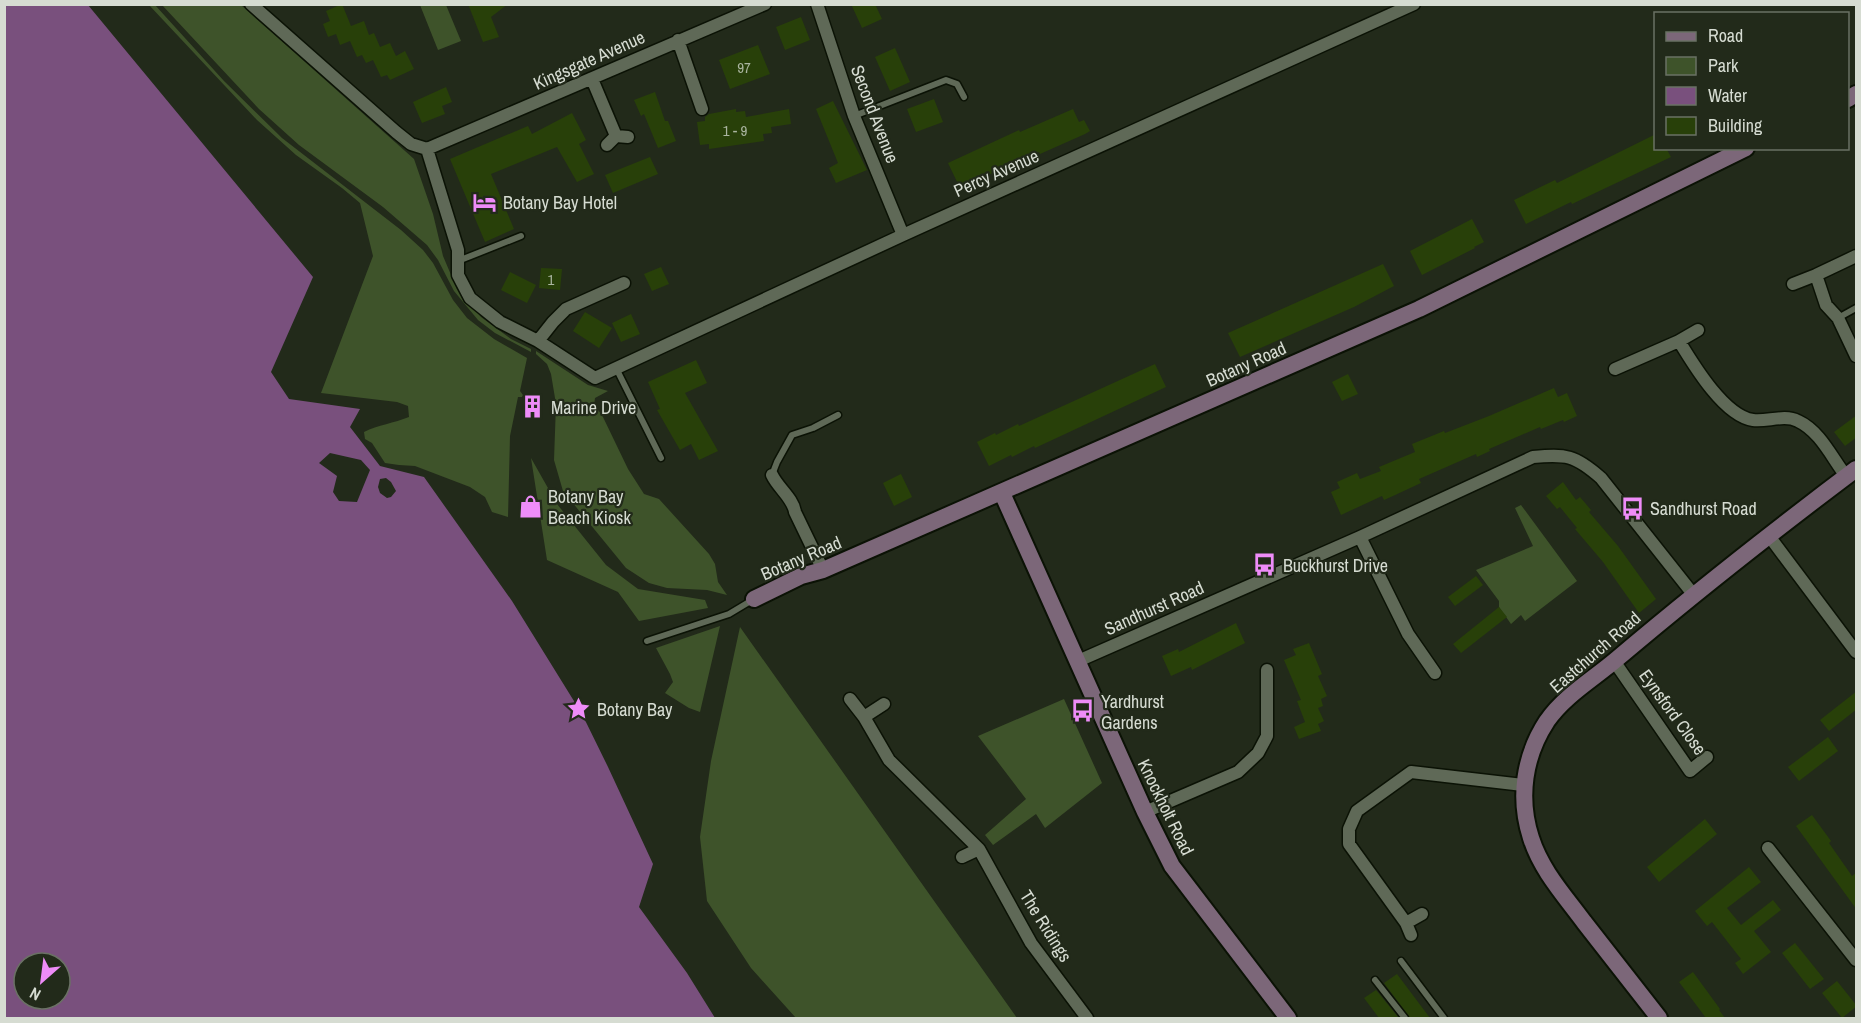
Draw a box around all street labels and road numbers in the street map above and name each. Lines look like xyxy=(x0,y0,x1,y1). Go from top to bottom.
street label: Kingsgate Avenue xyxy=(529,24,649,96)
street label: Second Avenue xyxy=(845,61,905,167)
street label: Percy Avenue xyxy=(949,143,1043,203)
street label: Botany Road xyxy=(1202,335,1290,393)
street label: Botany Road xyxy=(757,530,845,586)
street label: Sandhurst Road xyxy=(1100,575,1208,641)
street label: Eastchurch Road xyxy=(1544,605,1646,699)
street label: Eynsford Close xyxy=(1633,664,1713,760)
street label: Knockholt Road xyxy=(1132,755,1200,859)
street label: The Ridings xyxy=(1014,885,1078,967)

